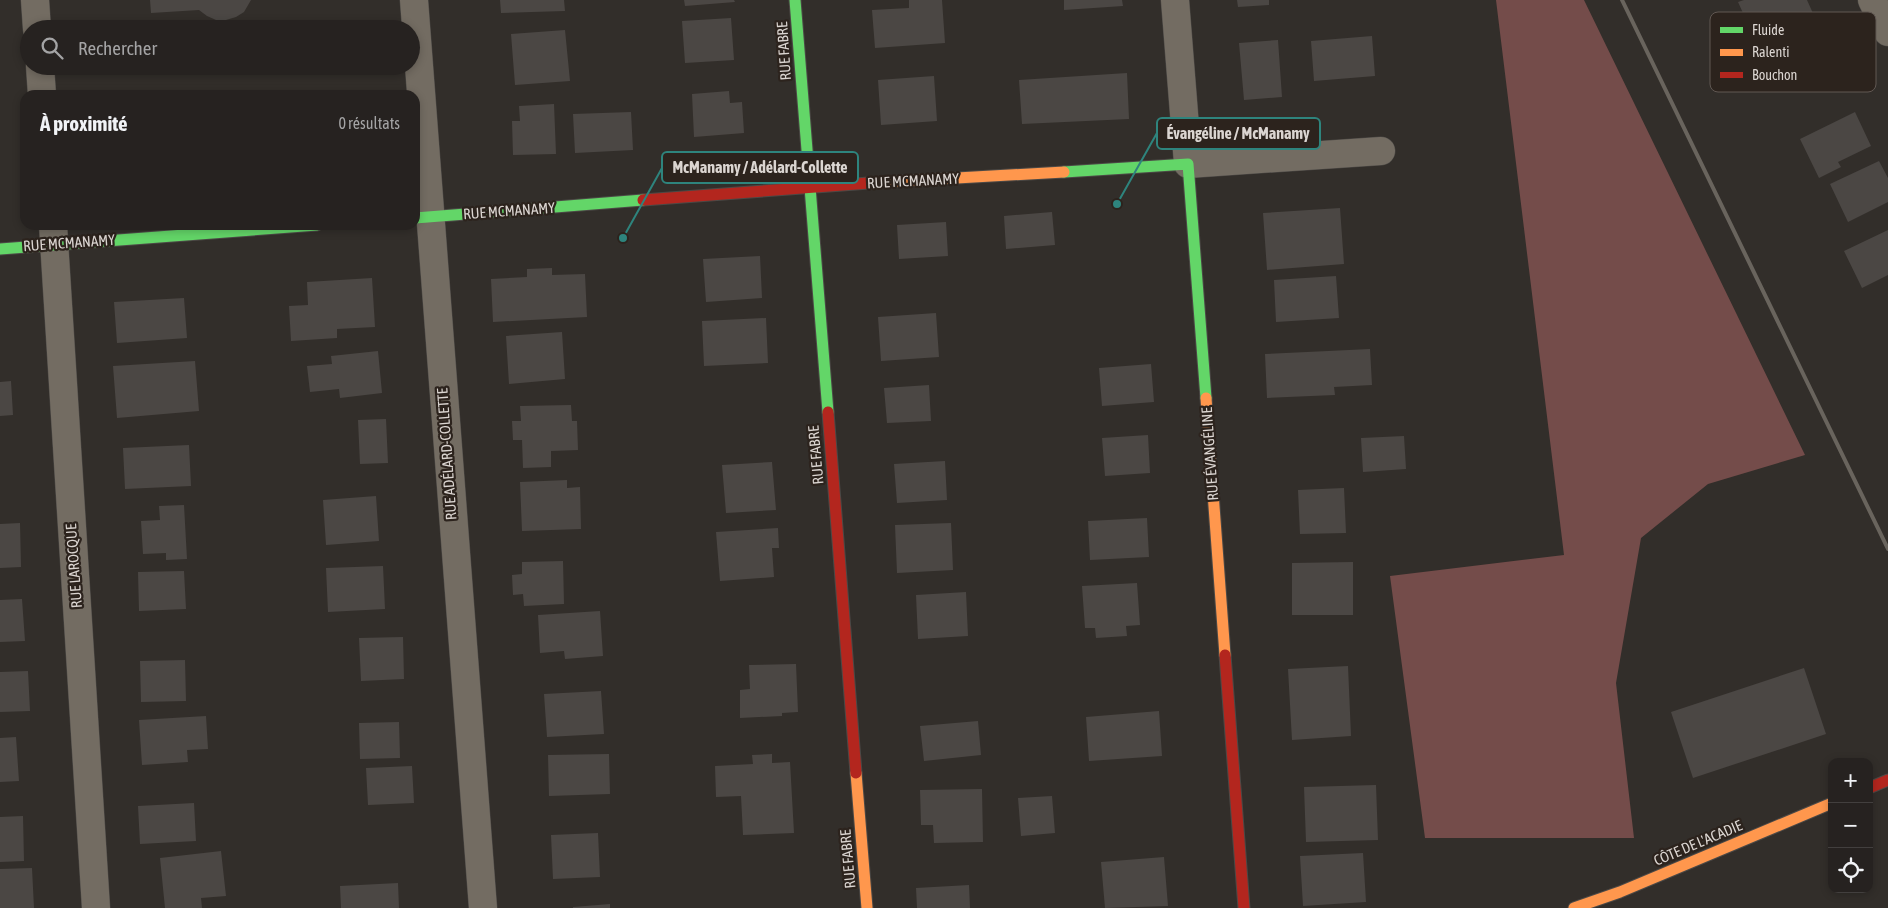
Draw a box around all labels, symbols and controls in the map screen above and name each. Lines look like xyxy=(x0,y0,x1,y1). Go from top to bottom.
legend xyxy=(1710,12,1876,92)
search box xyxy=(20,20,420,75)
street label: RUE FABRE xyxy=(773,20,794,81)
text: Fluide xyxy=(1752,22,1784,38)
icon: search xyxy=(38,34,66,62)
text: Rechercher xyxy=(78,37,157,59)
text: Ralenti xyxy=(1752,44,1789,60)
text: Bouchon xyxy=(1752,67,1797,83)
text: À proximité xyxy=(40,111,128,135)
text: 0 résultats xyxy=(338,114,400,132)
callout: Évangéline / McManamy xyxy=(1157,118,1320,149)
text: Évangéline / McManamy xyxy=(1166,124,1310,142)
callout: McManamy / Adélard-Collette xyxy=(662,152,858,183)
text: McManamy / Adélard-Collette xyxy=(672,158,848,176)
street label: RUE MCMANAMY xyxy=(867,170,960,191)
street label: RUE MCMANAMY xyxy=(463,199,556,222)
street label: RUE MCMANAMY xyxy=(23,231,116,254)
street label: RUE ADÉLARD-COLLETTE xyxy=(433,387,460,521)
street label: RUE ÉVANGÉLINE xyxy=(1198,406,1221,501)
street label: RUE FABRE xyxy=(804,424,827,485)
street label: RUE LAROCQUE xyxy=(62,523,85,609)
map controls xyxy=(1828,758,1873,893)
button: + xyxy=(1828,758,1873,803)
button: − xyxy=(1828,803,1873,848)
street label: CÔTE DE L'ACADIE xyxy=(1651,816,1745,869)
street label: RUE FABRE xyxy=(836,828,859,889)
button: locate xyxy=(1828,848,1873,893)

